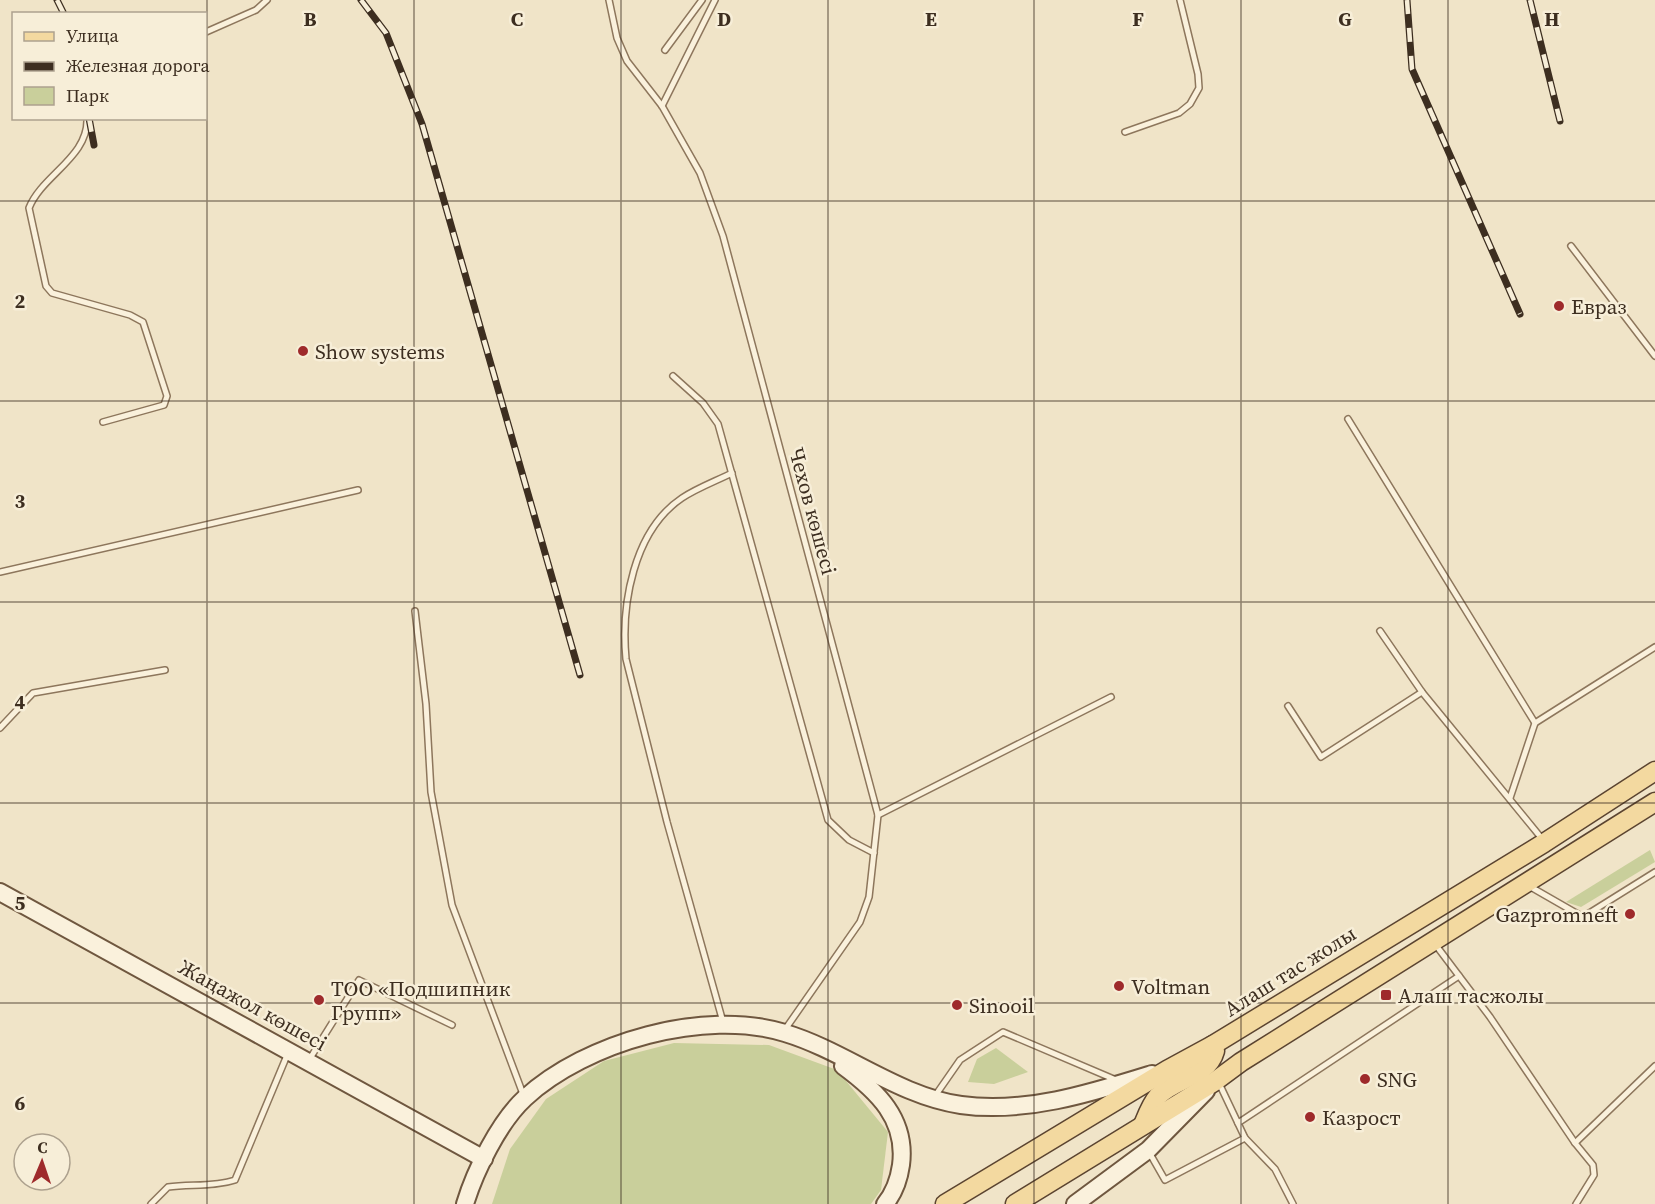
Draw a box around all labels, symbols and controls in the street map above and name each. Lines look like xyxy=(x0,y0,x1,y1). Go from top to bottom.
text: B xyxy=(303,5,317,33)
text: C xyxy=(511,5,523,33)
text: D xyxy=(717,5,731,33)
text: E xyxy=(925,5,937,33)
text: F xyxy=(1132,5,1144,33)
text: G xyxy=(1338,5,1352,33)
text: H xyxy=(1544,5,1560,33)
legend xyxy=(12,12,207,120)
text: Улица xyxy=(66,23,119,48)
text: Железная дорога xyxy=(66,53,211,78)
text: Парк xyxy=(66,83,109,108)
text: 2 xyxy=(15,287,26,315)
place label: Евраз xyxy=(1571,292,1626,321)
marker: Евраз xyxy=(1552,299,1566,313)
place label: Show systems xyxy=(315,337,445,366)
marker: Show systems xyxy=(296,344,310,358)
street label: Чехов көшесі xyxy=(782,444,844,578)
text: 3 xyxy=(15,487,26,515)
text: 4 xyxy=(15,688,26,716)
text: 5 xyxy=(15,889,26,917)
place label: Gazpromneft xyxy=(1496,900,1618,929)
marker: Gazpromneft xyxy=(1623,907,1637,921)
street label: Алаш тас жолы xyxy=(1218,919,1362,1023)
street label: Жаңажол көшесі xyxy=(174,952,332,1058)
place label: Voltman xyxy=(1131,972,1211,1001)
place label: ТОО «Подшипник Групп» xyxy=(331,974,511,1027)
marker: Voltman xyxy=(1112,979,1126,993)
place label: Алаш тасжолы xyxy=(1398,981,1544,1010)
marker: Алаш тасжолы xyxy=(1379,988,1393,1002)
place label: Sinooil xyxy=(969,991,1034,1020)
marker: ТОО «Подшипник Групп» xyxy=(312,993,326,1007)
marker: Sinooil xyxy=(950,998,964,1012)
place label: SNG xyxy=(1377,1065,1417,1094)
marker: SNG xyxy=(1358,1072,1372,1086)
text: 6 xyxy=(15,1089,26,1117)
place label: Казрост xyxy=(1322,1103,1401,1132)
marker: Казрост xyxy=(1303,1110,1317,1124)
north arrow xyxy=(12,1132,72,1192)
text: С xyxy=(37,1136,48,1158)

